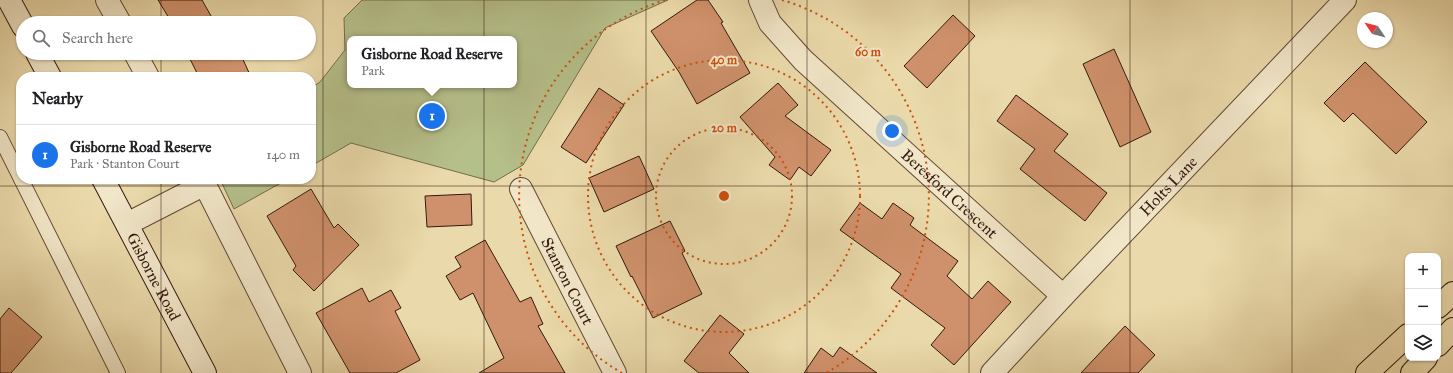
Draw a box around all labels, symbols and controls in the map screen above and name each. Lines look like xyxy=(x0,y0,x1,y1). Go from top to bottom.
north arrow xyxy=(1357,12,1393,48)
search box xyxy=(16,16,316,60)
icon: search xyxy=(30,27,52,49)
text: Search here xyxy=(62,29,133,47)
popup xyxy=(347,36,517,88)
text: Gisborne Road Reserve xyxy=(361,45,503,63)
text: 60 m xyxy=(855,45,882,59)
text: 40 m xyxy=(711,53,738,68)
text: Park xyxy=(361,63,385,79)
text: Nearby xyxy=(32,88,83,109)
pin: 1 xyxy=(419,101,445,131)
text: 20 m xyxy=(711,121,738,135)
your location xyxy=(882,121,902,141)
text: Gisborne Road Reserve xyxy=(70,138,211,156)
street label: Beresford Crescent xyxy=(898,145,1002,242)
text: 1 xyxy=(42,147,48,163)
text: 140 m xyxy=(266,147,300,163)
street label: Holts Lane xyxy=(1135,152,1201,219)
text: Park · Stanton Court xyxy=(70,156,180,172)
centre of rings xyxy=(717,189,731,203)
street label: Gisborne Road xyxy=(123,229,185,324)
street label: Stanton Court xyxy=(538,234,598,328)
map controls xyxy=(1405,253,1441,361)
button: + xyxy=(1405,253,1441,289)
button: − xyxy=(1405,289,1441,325)
button: layers xyxy=(1405,325,1441,361)

